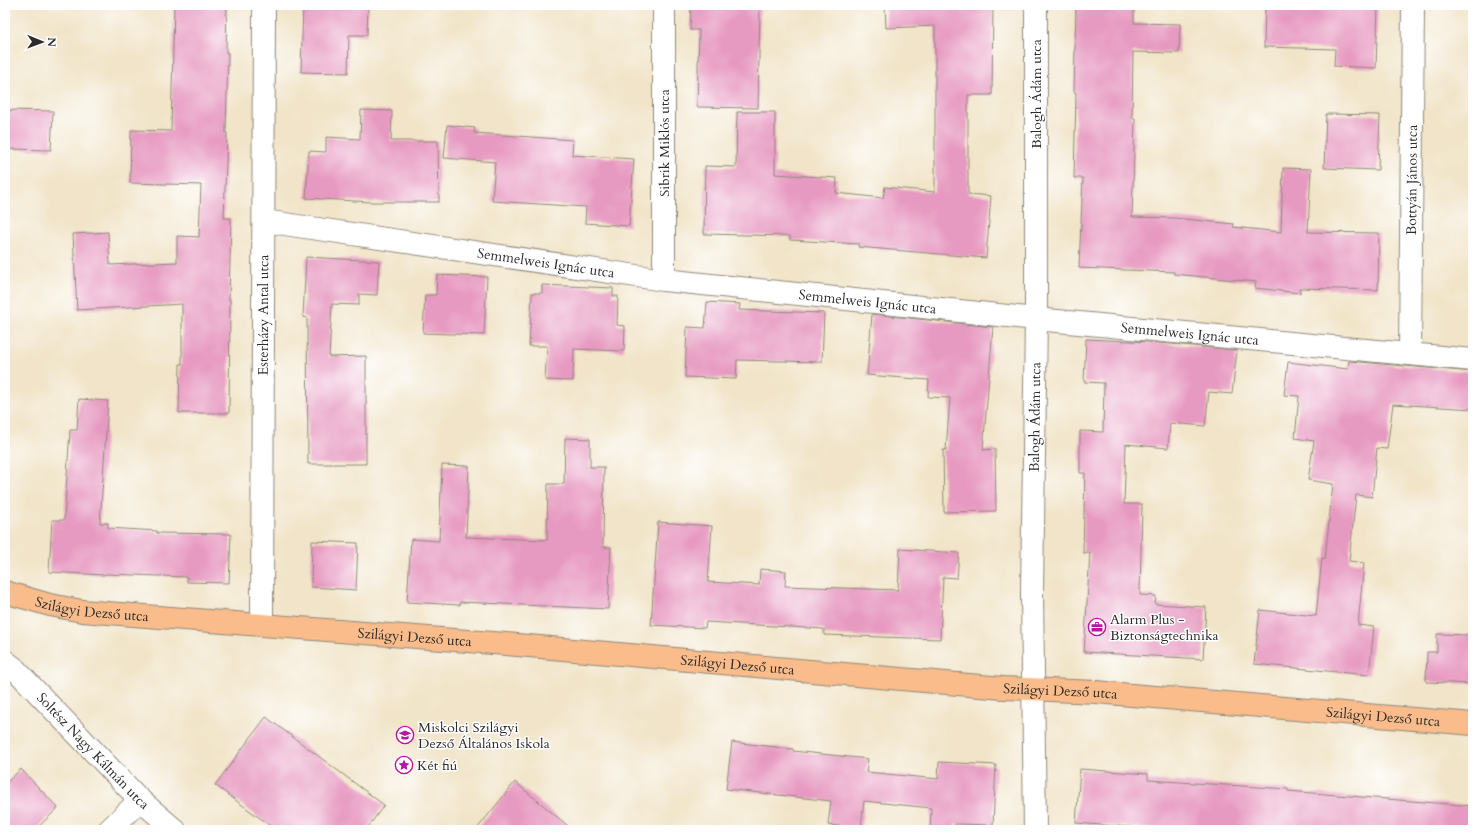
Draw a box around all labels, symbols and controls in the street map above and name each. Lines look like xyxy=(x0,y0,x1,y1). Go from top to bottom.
north arrow xyxy=(22,22,62,62)
text: N xyxy=(44,37,59,48)
street label: Balogh Ádám utca xyxy=(1027,39,1046,149)
street label: Sibrik Miklós utca xyxy=(655,89,674,197)
street label: Bottyán János utca xyxy=(1402,125,1421,235)
street label: Semmelweis Ignác utca xyxy=(476,243,616,282)
street label: Esterházy Antal utca xyxy=(253,255,273,375)
street label: Semmelweis Ignác utca xyxy=(798,285,937,318)
street label: Semmelweis Ignác utca xyxy=(1120,318,1260,349)
street label: Balogh Ádám utca xyxy=(1024,362,1045,472)
street label: Szilágyi Dezső utca xyxy=(33,592,149,626)
place label: Alarm Plus - Biztonságtechnika xyxy=(1110,610,1219,645)
office icon: Alarm Plus - Biztonságtechnika xyxy=(1087,617,1107,637)
street label: Szilágyi Dezső utca xyxy=(357,623,472,651)
street label: Szilágyi Dezső utca xyxy=(680,650,795,679)
street label: Szilágyi Dezső utca xyxy=(1003,679,1118,703)
street label: Soltész Nagy Kálmán utca xyxy=(33,688,153,813)
street label: Szilágyi Dezső utca xyxy=(1325,702,1441,731)
place label: Miskolci Szilágyi Dezső Általános Iskola xyxy=(418,718,550,753)
school or university icon: Miskolci Szilágyi Dezső Általános Iskola xyxy=(395,725,415,745)
place icon: Két fiú xyxy=(394,755,414,775)
place label: Két fiú xyxy=(417,756,458,775)

